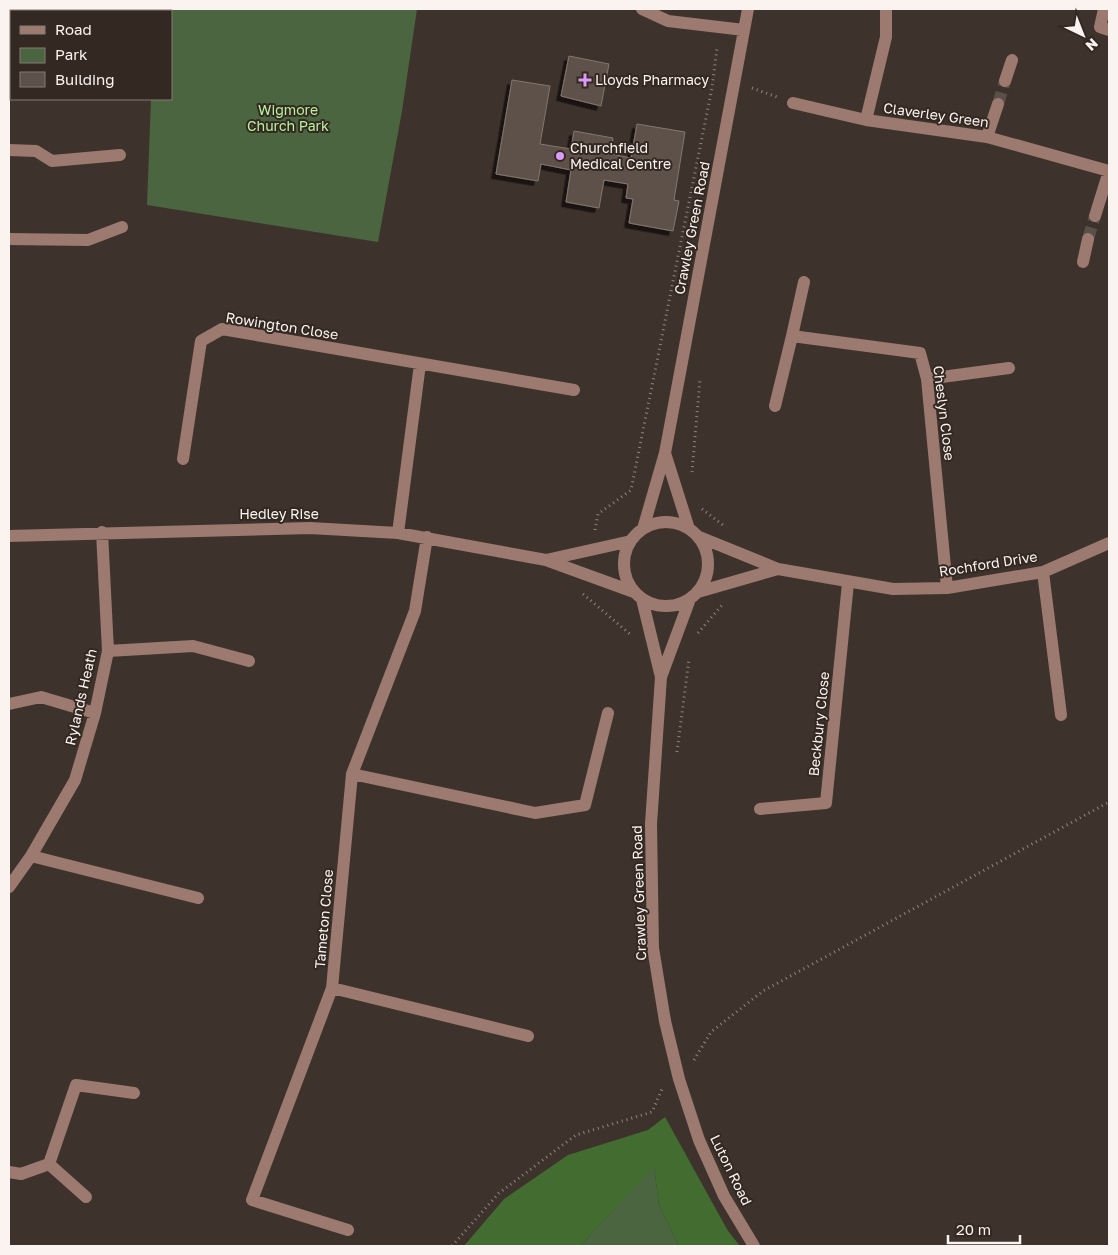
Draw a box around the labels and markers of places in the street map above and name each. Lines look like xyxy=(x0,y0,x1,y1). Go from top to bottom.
place label: Lloyds Pharmacy xyxy=(595,71,709,88)
marker: Lloyds Pharmacy xyxy=(579,74,591,86)
place label: Churchfield Medical Centre xyxy=(570,139,671,172)
marker: Churchfield Medical Centre xyxy=(554,150,566,162)

